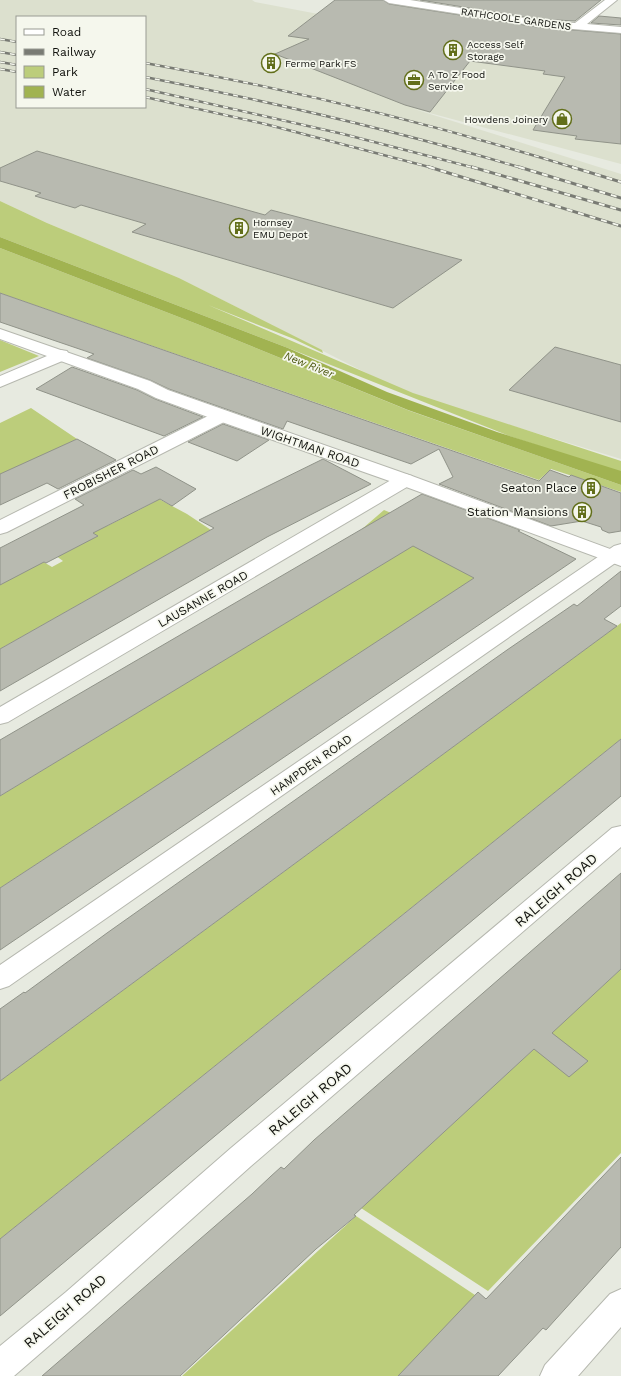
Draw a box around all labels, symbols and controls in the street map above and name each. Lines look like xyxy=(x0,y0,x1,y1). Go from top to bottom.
street label: RATHCOOLE GARDENS xyxy=(460,6,572,32)
legend xyxy=(16,16,146,108)
text: Road xyxy=(52,25,81,39)
building icon: Access Self Storage xyxy=(442,39,464,61)
place label: Access Self Storage xyxy=(467,39,524,62)
text: Railway xyxy=(52,45,97,59)
building icon: Ferme Park FS xyxy=(260,52,282,74)
place label: Ferme Park FS xyxy=(285,58,356,69)
text: Park xyxy=(52,65,78,79)
office icon: A To Z Food Service xyxy=(403,69,425,91)
place label: A To Z Food Service xyxy=(428,69,485,92)
text: Water xyxy=(52,85,87,99)
shop icon: Howdens Joinery xyxy=(551,108,573,130)
place label: Howdens Joinery xyxy=(465,114,549,125)
building icon: Hornsey EMU Depot xyxy=(228,217,250,239)
place label: Hornsey EMU Depot xyxy=(253,217,309,240)
water label: New River xyxy=(282,349,336,381)
street label: WIGHTMAN ROAD xyxy=(259,423,361,471)
street label: FROBISHER ROAD xyxy=(61,442,161,502)
building icon: Seaton Place xyxy=(580,477,602,499)
place label: Seaton Place xyxy=(501,481,577,495)
building icon: Station Mansions xyxy=(571,501,593,523)
place label: Station Mansions xyxy=(467,505,568,519)
street label: LAUSANNE ROAD xyxy=(156,568,250,630)
street label: HAMPDEN ROAD xyxy=(267,732,355,798)
street label: RALEIGH ROAD xyxy=(512,850,600,930)
street label: RALEIGH ROAD xyxy=(265,1059,355,1139)
street label: RALEIGH ROAD xyxy=(21,1271,109,1351)

